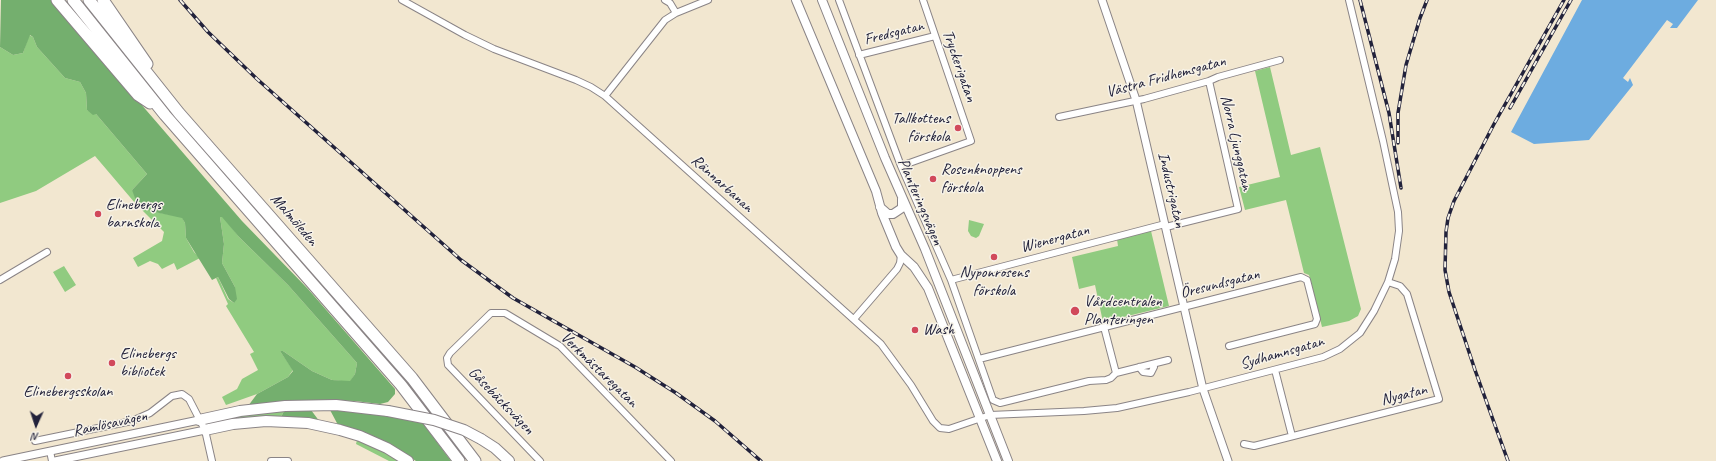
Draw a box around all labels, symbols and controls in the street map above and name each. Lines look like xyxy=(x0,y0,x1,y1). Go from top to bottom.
street label: Fredsgatan xyxy=(862,16,926,50)
street label: Tryckerigatan xyxy=(938,27,980,105)
street label: Västra Fridhemsgatan xyxy=(1104,52,1228,102)
street label: Norra Ljunggatan xyxy=(1216,93,1256,193)
place label: Tallkottens förskola xyxy=(892,109,950,147)
marker: Tallkottens förskola xyxy=(953,123,963,133)
street label: Industrigatan xyxy=(1153,150,1189,230)
street label: Rännarbanan xyxy=(687,151,757,217)
street label: Planteringsvägen xyxy=(893,156,947,248)
place label: Rosenknoppens förskola xyxy=(941,160,1022,198)
marker: Rosenknoppens förskola xyxy=(928,174,938,184)
street label: Malmöleden xyxy=(266,190,322,250)
place label: Elinebergs barnskola xyxy=(106,195,162,233)
marker: Elinebergs barnskola xyxy=(93,209,103,219)
street label: Wienergatan xyxy=(1019,221,1091,257)
marker: Nyponrosens förskola xyxy=(989,252,999,262)
place label: Nyponrosens förskola xyxy=(960,263,1028,301)
street label: Öresundsgatan xyxy=(1178,265,1262,303)
place label: Vårdcentralen Planteringen xyxy=(1084,292,1162,330)
marker: Vårdcentralen Planteringen xyxy=(1069,305,1081,317)
place label: Wash xyxy=(923,320,954,340)
marker: Wash xyxy=(910,325,920,335)
street label: Verkmästaregatan xyxy=(556,328,642,412)
street label: Sydhamnsgatan xyxy=(1238,332,1326,374)
place label: Elinebergs bibliotek xyxy=(120,344,176,382)
marker: Elinebergs bibliotek xyxy=(107,358,117,368)
street label: Gåsebäcksvägen xyxy=(464,363,538,439)
marker: Elinebergsskolan xyxy=(63,371,73,381)
street label: Nygatan xyxy=(1379,380,1429,410)
place label: Elinebergsskolan xyxy=(24,382,112,402)
north arrow xyxy=(16,405,56,445)
street label: Ramlösavägen xyxy=(71,407,149,441)
text: N xyxy=(32,430,39,444)

